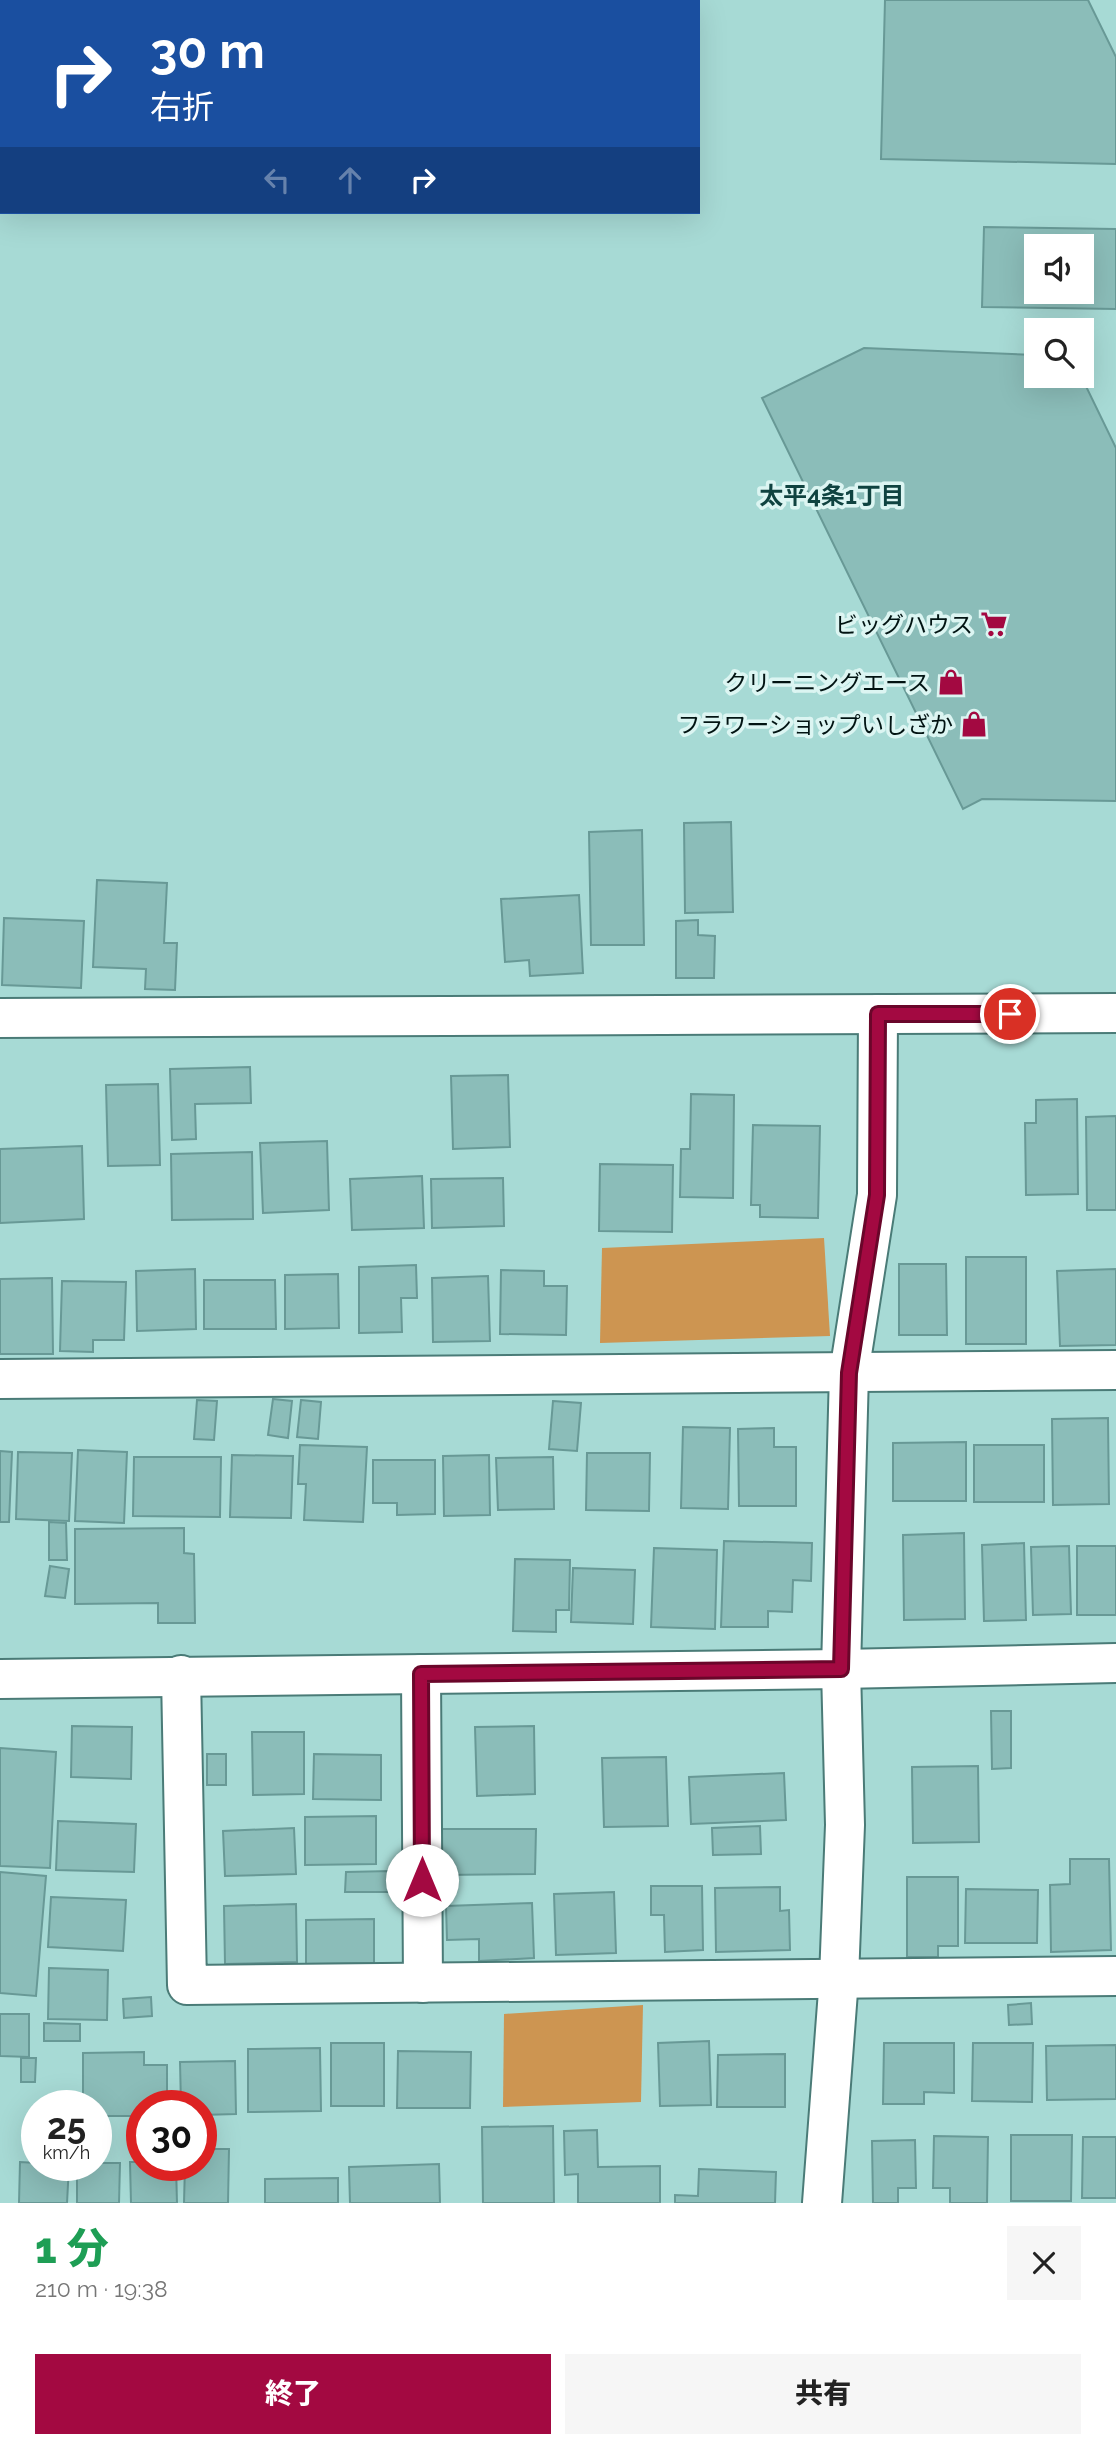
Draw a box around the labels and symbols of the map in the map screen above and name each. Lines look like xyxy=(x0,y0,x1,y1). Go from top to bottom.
district label: 太平4条1丁目 xyxy=(759,481,905,510)
supermarket icon: ビッグハウス xyxy=(979,609,1009,639)
place label: ビッグハウス xyxy=(835,611,973,638)
shop icon: クリーニングエース xyxy=(936,667,966,697)
place label: クリーニングエース xyxy=(724,669,930,696)
shop icon: フラワーショップいしざか xyxy=(959,709,989,739)
place label: フラワーショップいしざか xyxy=(677,711,953,738)
pin xyxy=(980,984,1040,1044)
position arrow xyxy=(385,1843,459,1917)
speed limit sign: 30 xyxy=(126,2090,217,2181)

